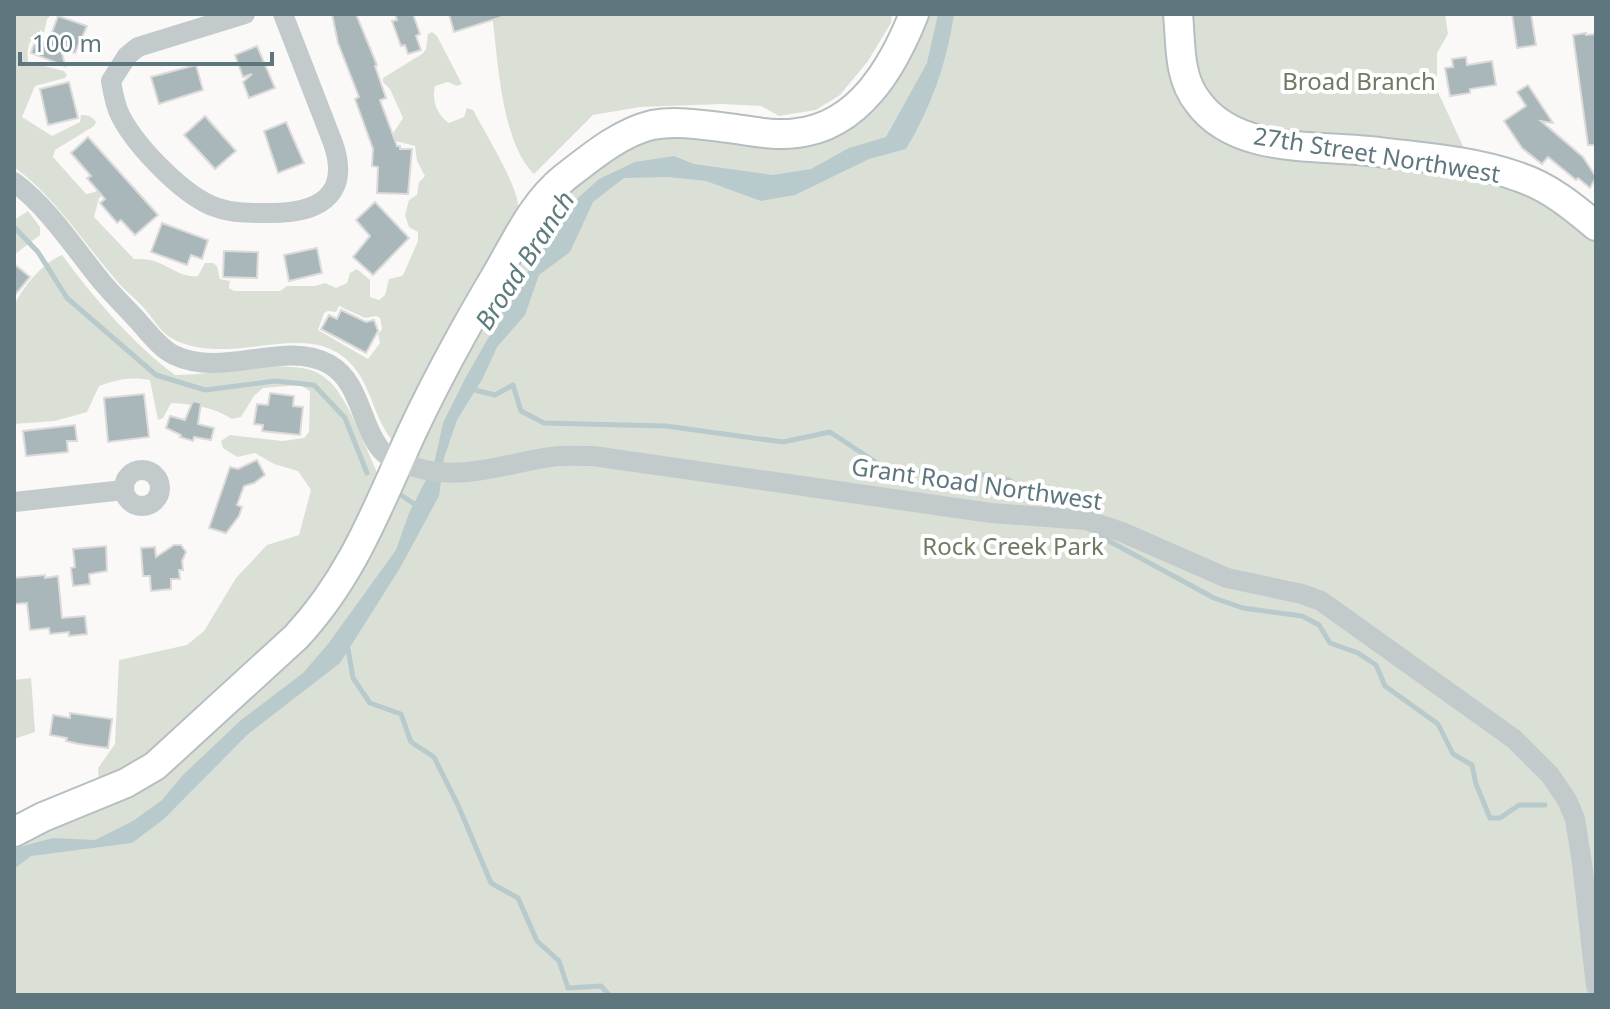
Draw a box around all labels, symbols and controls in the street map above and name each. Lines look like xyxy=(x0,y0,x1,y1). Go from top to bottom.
scale bar xyxy=(20,16,272,66)
text: 100 m xyxy=(32,26,102,59)
park label: Broad Branch xyxy=(1282,64,1436,97)
street label: 27th Street Northwest xyxy=(1251,118,1503,190)
water label: Broad Branch xyxy=(466,184,582,336)
street label: Grant Road Northwest xyxy=(850,449,1105,517)
park label: Rock Creek Park xyxy=(922,529,1104,562)

